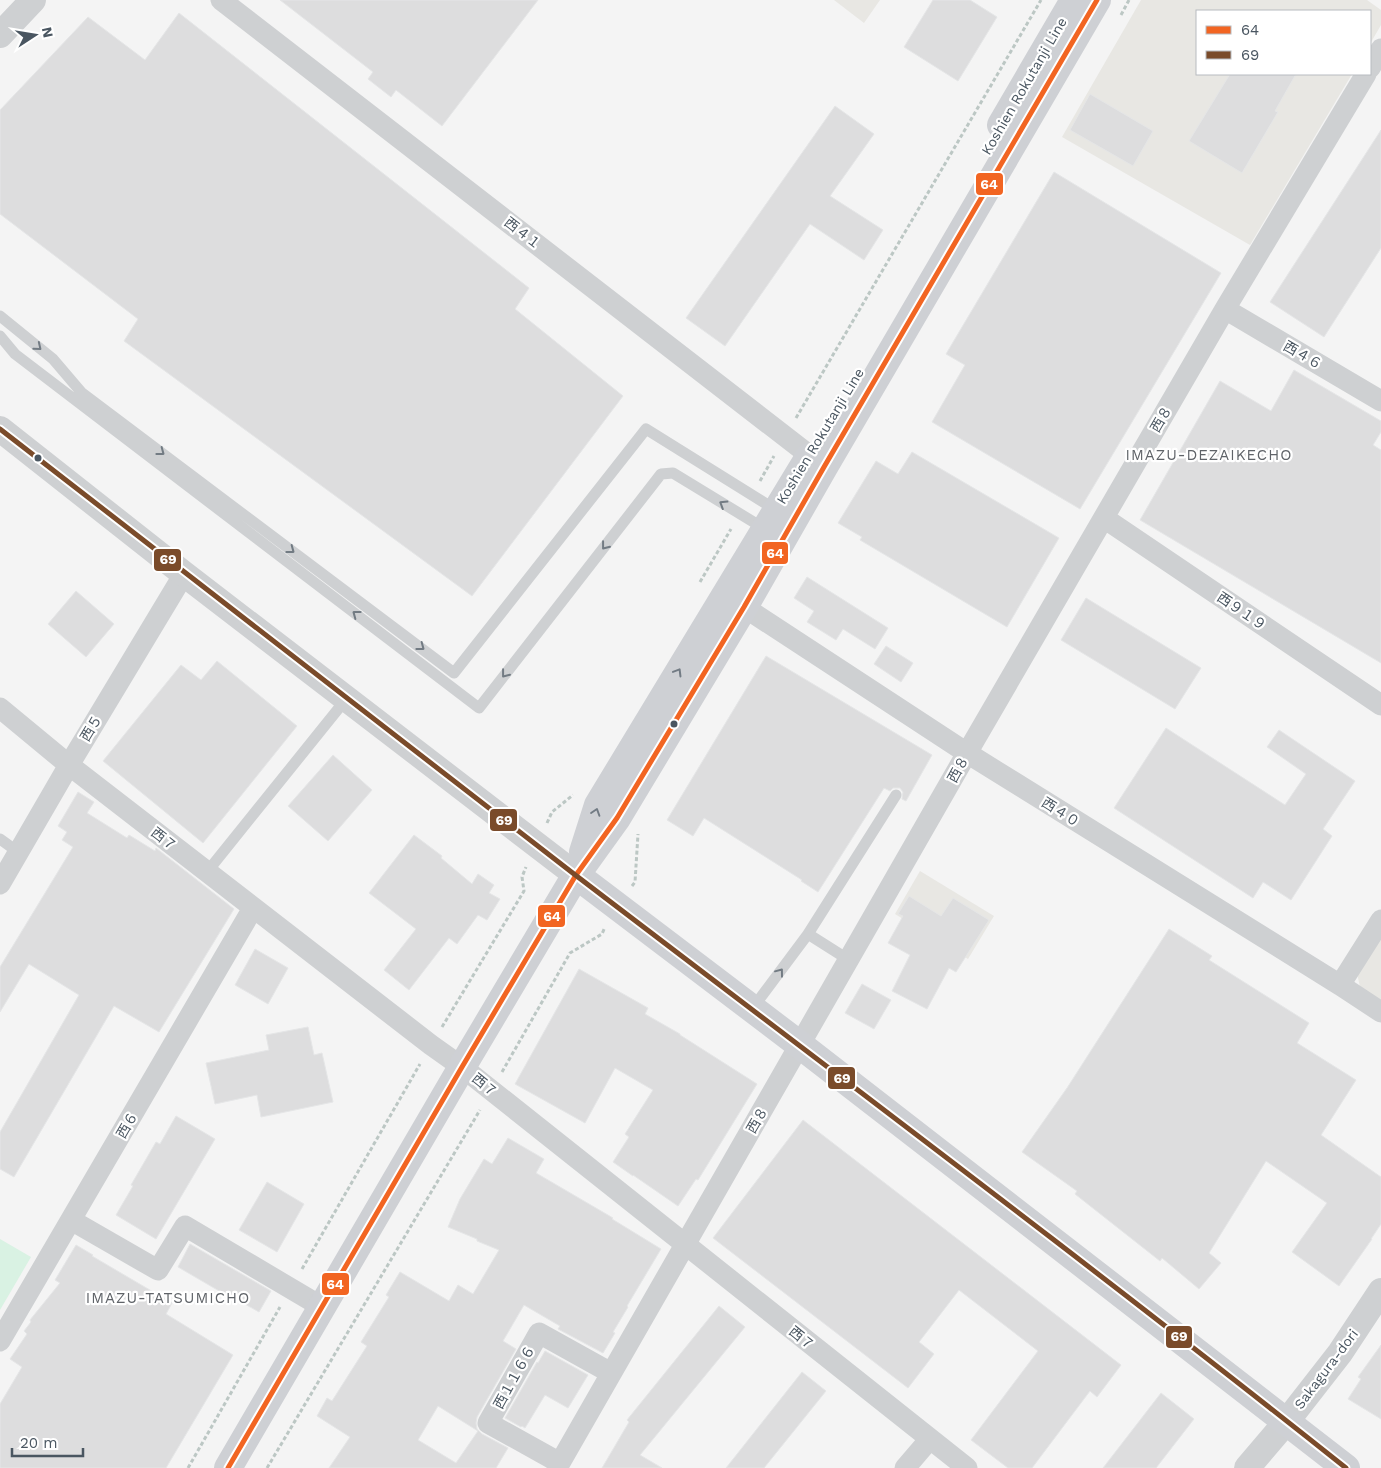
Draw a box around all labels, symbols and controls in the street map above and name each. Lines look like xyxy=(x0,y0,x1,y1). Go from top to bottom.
north arrow xyxy=(10,10,60,60)
legend xyxy=(1196,10,1371,75)
street label: Koshien Rokutanji Line xyxy=(978,15,1070,157)
text: 64 xyxy=(1241,21,1259,39)
text: N xyxy=(39,26,57,39)
text: 69 xyxy=(1241,46,1259,64)
line badge: 64 xyxy=(975,172,1004,196)
text: 64 xyxy=(980,176,998,192)
street label: 西４１ xyxy=(502,214,544,252)
street label: 西４６ xyxy=(1281,338,1325,372)
one-way arrow xyxy=(32,341,41,349)
street label: Koshien Rokutanji Line xyxy=(773,365,867,507)
street label: 西８ xyxy=(1147,403,1175,435)
one-way arrow xyxy=(155,446,165,455)
district label: IMAZU-DEZAIKECHO xyxy=(1126,446,1292,464)
unlabelled marker xyxy=(33,453,43,463)
one-way arrow xyxy=(720,501,729,510)
one-way arrow xyxy=(602,540,610,549)
line badge: 64 xyxy=(761,541,789,565)
one-way arrow xyxy=(285,544,294,552)
text: 64 xyxy=(766,545,784,561)
line badge: 69 xyxy=(153,548,182,572)
text: 69 xyxy=(159,551,177,567)
street label: 西９１９ xyxy=(1214,589,1270,633)
one-way arrow xyxy=(352,611,361,620)
one-way arrow xyxy=(415,642,424,650)
one-way arrow xyxy=(502,668,510,677)
one-way arrow xyxy=(672,669,682,678)
street label: 西５ xyxy=(77,712,105,744)
unlabelled marker xyxy=(669,719,679,729)
street label: 西８ xyxy=(944,753,972,785)
street label: 西４０ xyxy=(1039,794,1083,830)
line badge: 69 xyxy=(489,808,518,832)
one-way arrow xyxy=(590,808,600,817)
text: 69 xyxy=(495,812,513,828)
street label: 西７ xyxy=(148,824,180,854)
line badge: 64 xyxy=(537,904,566,928)
text: 64 xyxy=(543,908,561,924)
one-way arrow xyxy=(774,968,783,978)
line badge: 69 xyxy=(827,1066,856,1090)
street label: 西７ xyxy=(469,1070,501,1100)
text: 69 xyxy=(833,1070,851,1086)
street label: 西８ xyxy=(743,1104,771,1136)
street label: 西６ xyxy=(113,1109,141,1141)
line badge: 64 xyxy=(321,1272,350,1296)
text: 64 xyxy=(326,1276,344,1292)
district label: IMAZU-TATSUMICHO xyxy=(86,1289,250,1307)
street label: 西７ xyxy=(786,1323,818,1353)
line badge: 69 xyxy=(1165,1325,1193,1349)
street label: Sakagura-dori xyxy=(1291,1326,1361,1412)
text: 69 xyxy=(1170,1328,1188,1344)
street label: 西１１６６ xyxy=(490,1343,538,1411)
scale bar xyxy=(12,1426,84,1458)
text: 20 m xyxy=(20,1434,58,1452)

